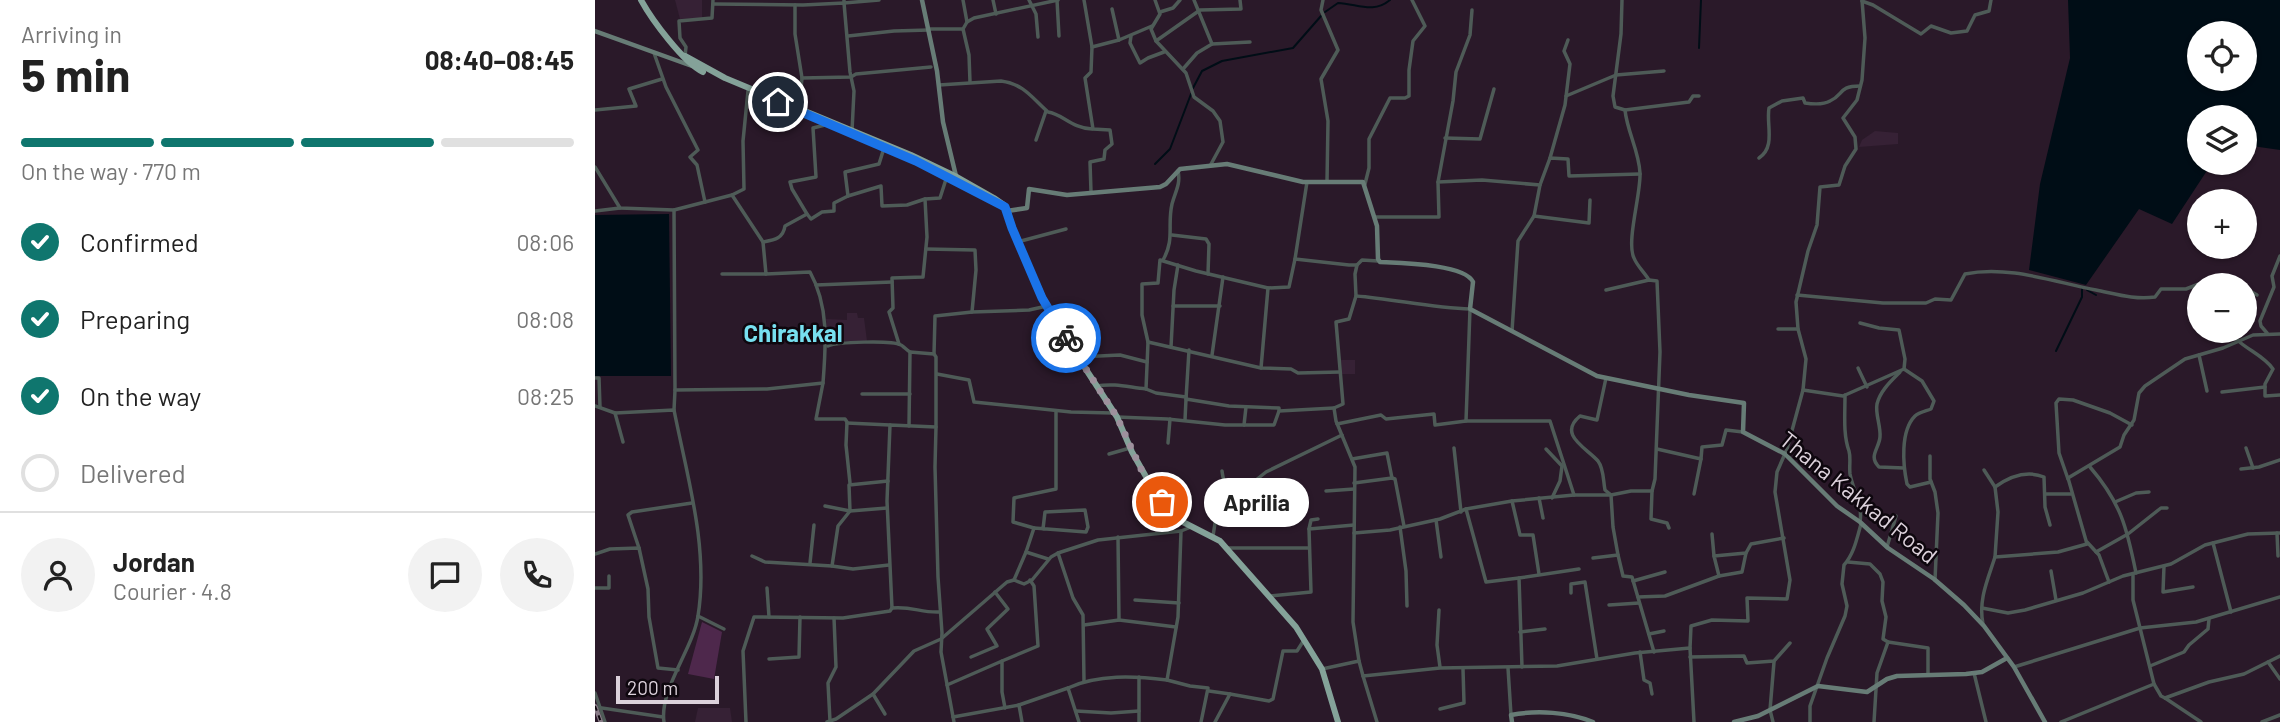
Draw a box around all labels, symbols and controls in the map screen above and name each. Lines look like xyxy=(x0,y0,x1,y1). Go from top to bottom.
text: Arriving in xyxy=(21,20,122,48)
map controls xyxy=(2187,21,2257,343)
button: locate xyxy=(2187,21,2257,91)
text: 08:40–08:45 xyxy=(425,44,574,75)
text: 5 min xyxy=(21,46,130,101)
pin xyxy=(748,72,808,132)
icon: home xyxy=(759,83,797,121)
button: layers xyxy=(2187,105,2257,175)
text: On the way · 770 m xyxy=(21,157,201,185)
button: + xyxy=(2187,189,2257,259)
icon: check xyxy=(21,223,59,261)
text: Confirmed xyxy=(80,226,199,257)
text: 08:06 xyxy=(516,228,574,256)
button: − xyxy=(2187,273,2257,343)
icon: check xyxy=(21,300,59,338)
text: Preparing xyxy=(80,303,190,334)
courier xyxy=(1031,303,1101,373)
text: 08:08 xyxy=(516,305,574,333)
district label: Chirakkal xyxy=(743,318,843,347)
icon: bike xyxy=(1047,319,1085,357)
icon: check xyxy=(21,377,59,415)
text: On the way xyxy=(80,380,201,411)
text: 08:25 xyxy=(517,382,574,410)
street label: Thana Kakkad Road xyxy=(1775,425,1943,569)
text: Delivered xyxy=(80,457,186,488)
pin xyxy=(1132,472,1192,532)
callout: Aprilia xyxy=(1204,477,1309,526)
icon: bag xyxy=(1143,483,1181,521)
text: Aprilia xyxy=(1223,488,1290,516)
button: person xyxy=(21,538,95,612)
button: chat xyxy=(408,538,482,612)
button: phone xyxy=(500,538,574,612)
text: Jordan xyxy=(113,546,195,577)
text: Courier · 4.8 xyxy=(113,577,232,605)
scale bar xyxy=(616,673,719,705)
text: 200 m xyxy=(627,676,678,699)

